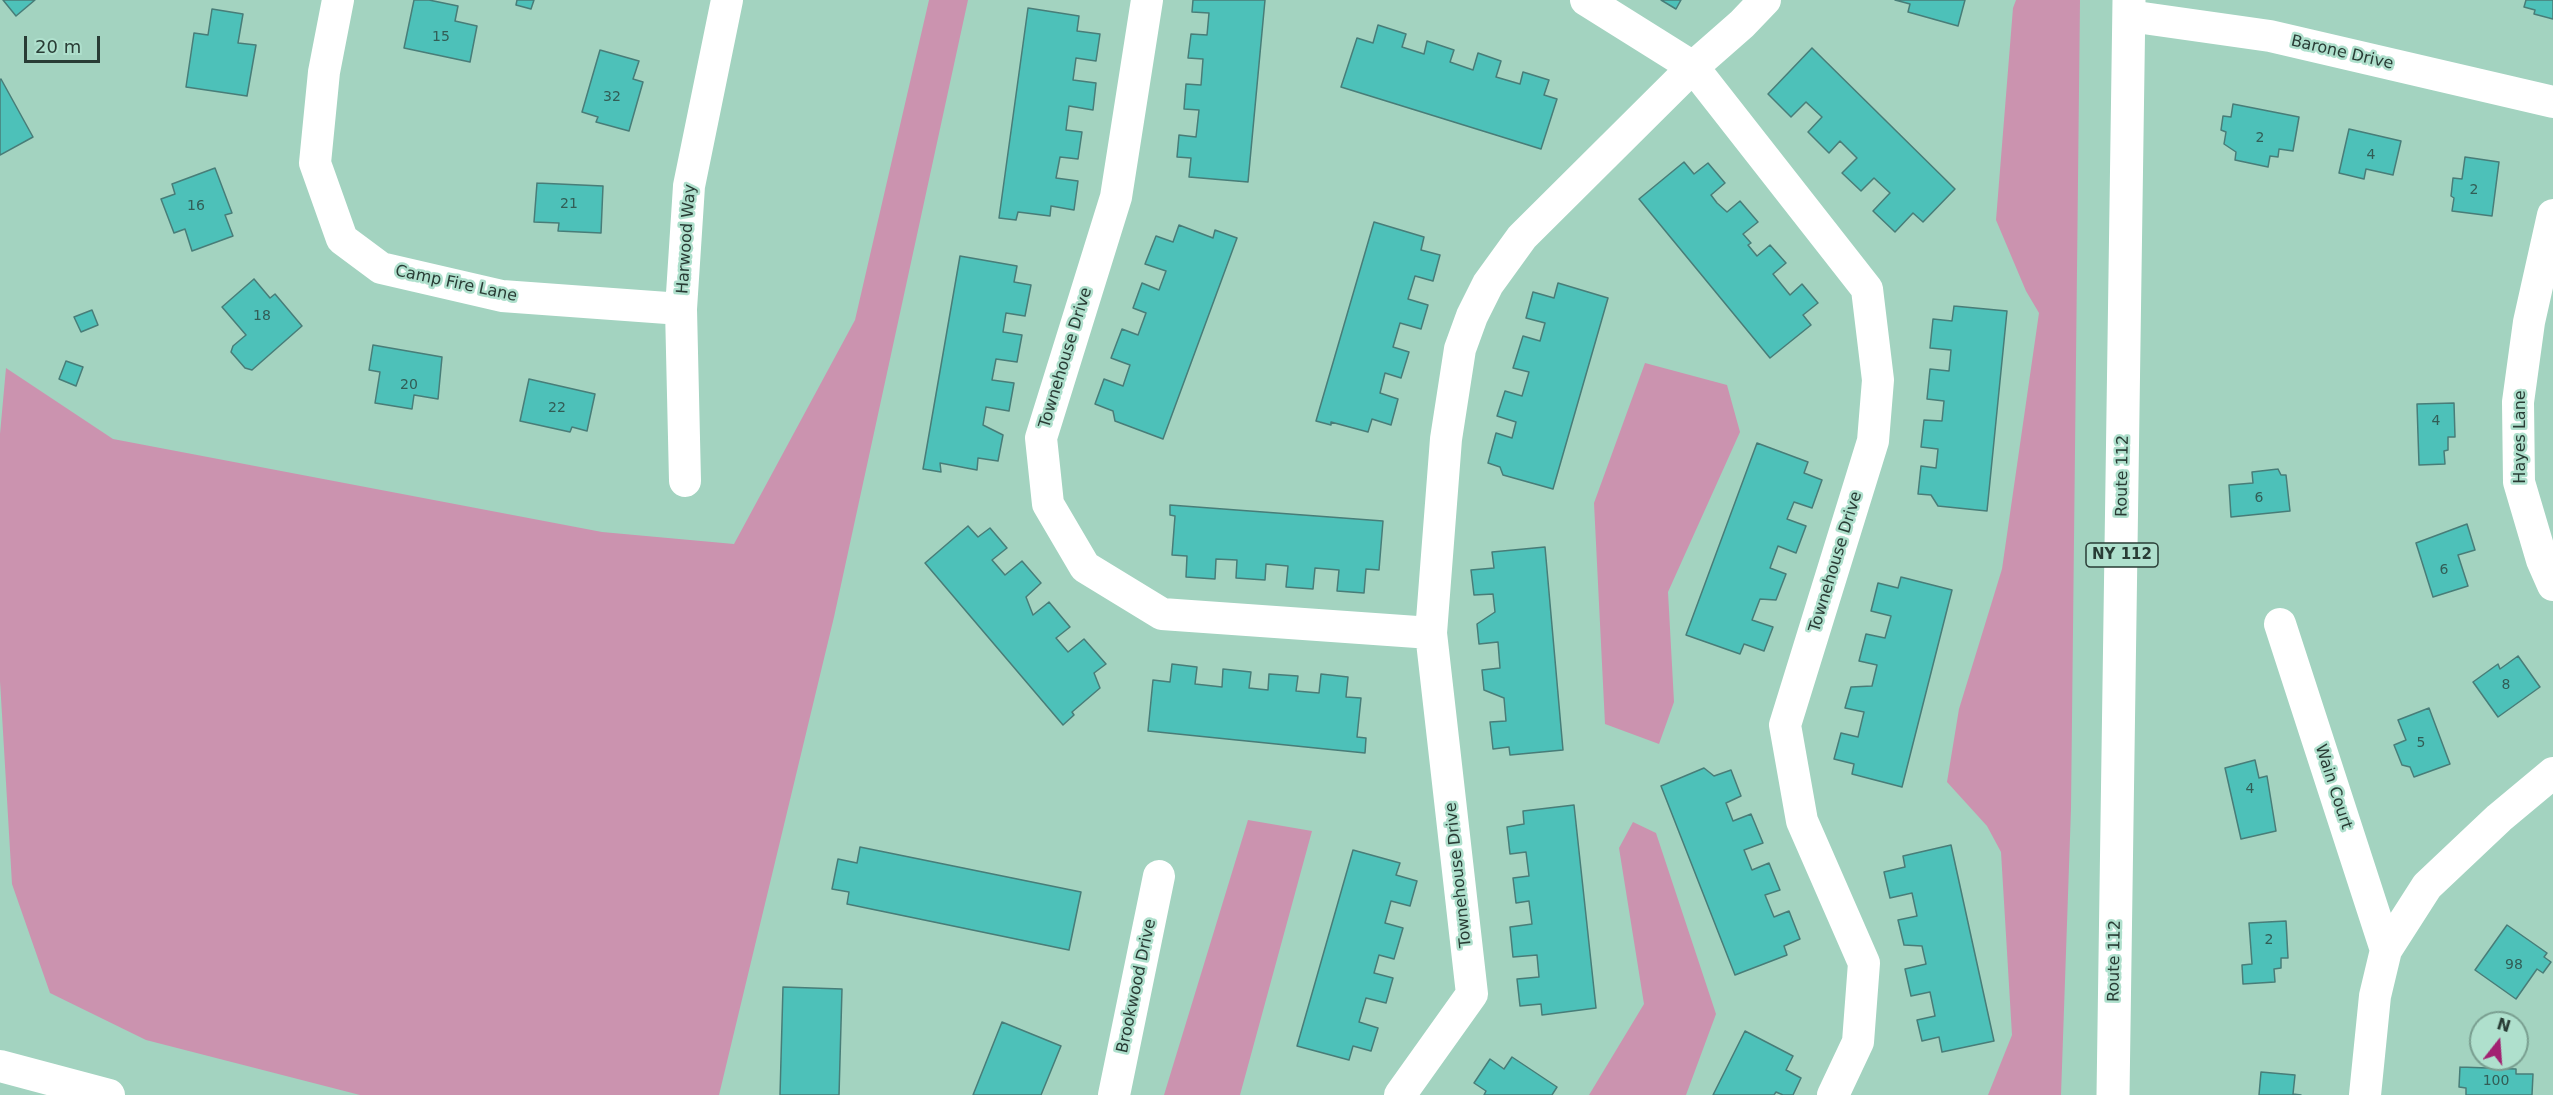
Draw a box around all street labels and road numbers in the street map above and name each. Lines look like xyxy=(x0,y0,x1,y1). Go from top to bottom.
street label: Barone Drive xyxy=(2289,32,2395,74)
street label: Harwood Way xyxy=(674,183,700,295)
street label: Camp Fire Lane xyxy=(393,262,519,306)
street label: Townehouse Drive xyxy=(1035,285,1097,431)
street label: Hayes Lane xyxy=(2511,390,2531,484)
street label: Route 112 xyxy=(2113,435,2133,517)
street label: Townehouse Drive xyxy=(1805,489,1867,635)
road number: NY 112 xyxy=(2086,543,2158,567)
street label: Wain Court xyxy=(2310,742,2356,832)
street label: Townehouse Drive xyxy=(1442,801,1476,949)
street label: Brookwood Drive xyxy=(1113,917,1161,1055)
street label: Route 112 xyxy=(2105,920,2125,1002)

